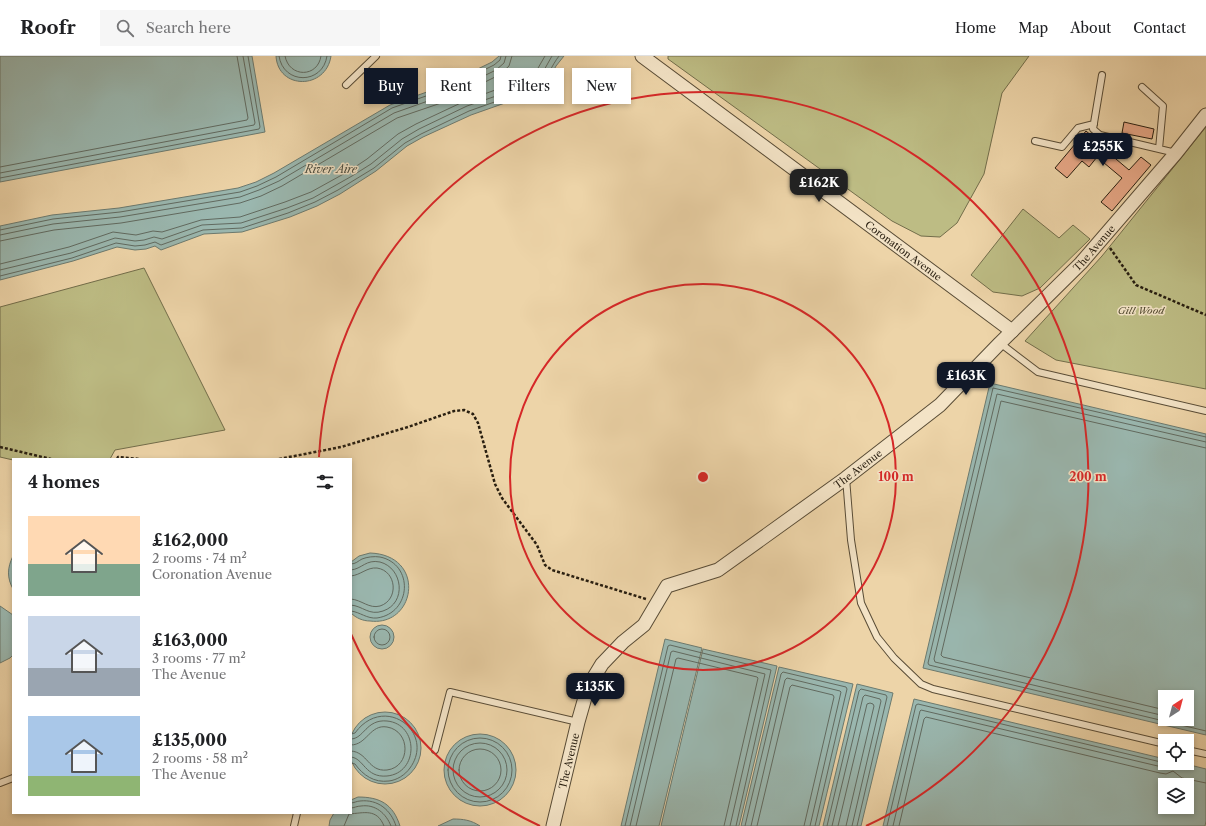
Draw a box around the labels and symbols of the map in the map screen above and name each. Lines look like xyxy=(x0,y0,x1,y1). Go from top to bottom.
pin: £255K xyxy=(1075,133,1131,167)
water label: River Aire xyxy=(304,162,358,176)
pin: £162K xyxy=(791,169,847,203)
street label: Coronation Avenue xyxy=(862,218,945,284)
street label: The Avenue xyxy=(1070,222,1118,274)
park label: Gill Wood xyxy=(1118,304,1165,317)
pin: £163K xyxy=(938,362,994,396)
street label: The Avenue xyxy=(831,446,885,492)
text: 100 m xyxy=(878,469,914,484)
text: 200 m xyxy=(1069,469,1107,484)
centre of rings xyxy=(696,470,710,484)
pin: £135K xyxy=(567,673,623,707)
north arrow xyxy=(1158,690,1194,726)
street label: The Avenue xyxy=(556,731,582,790)

